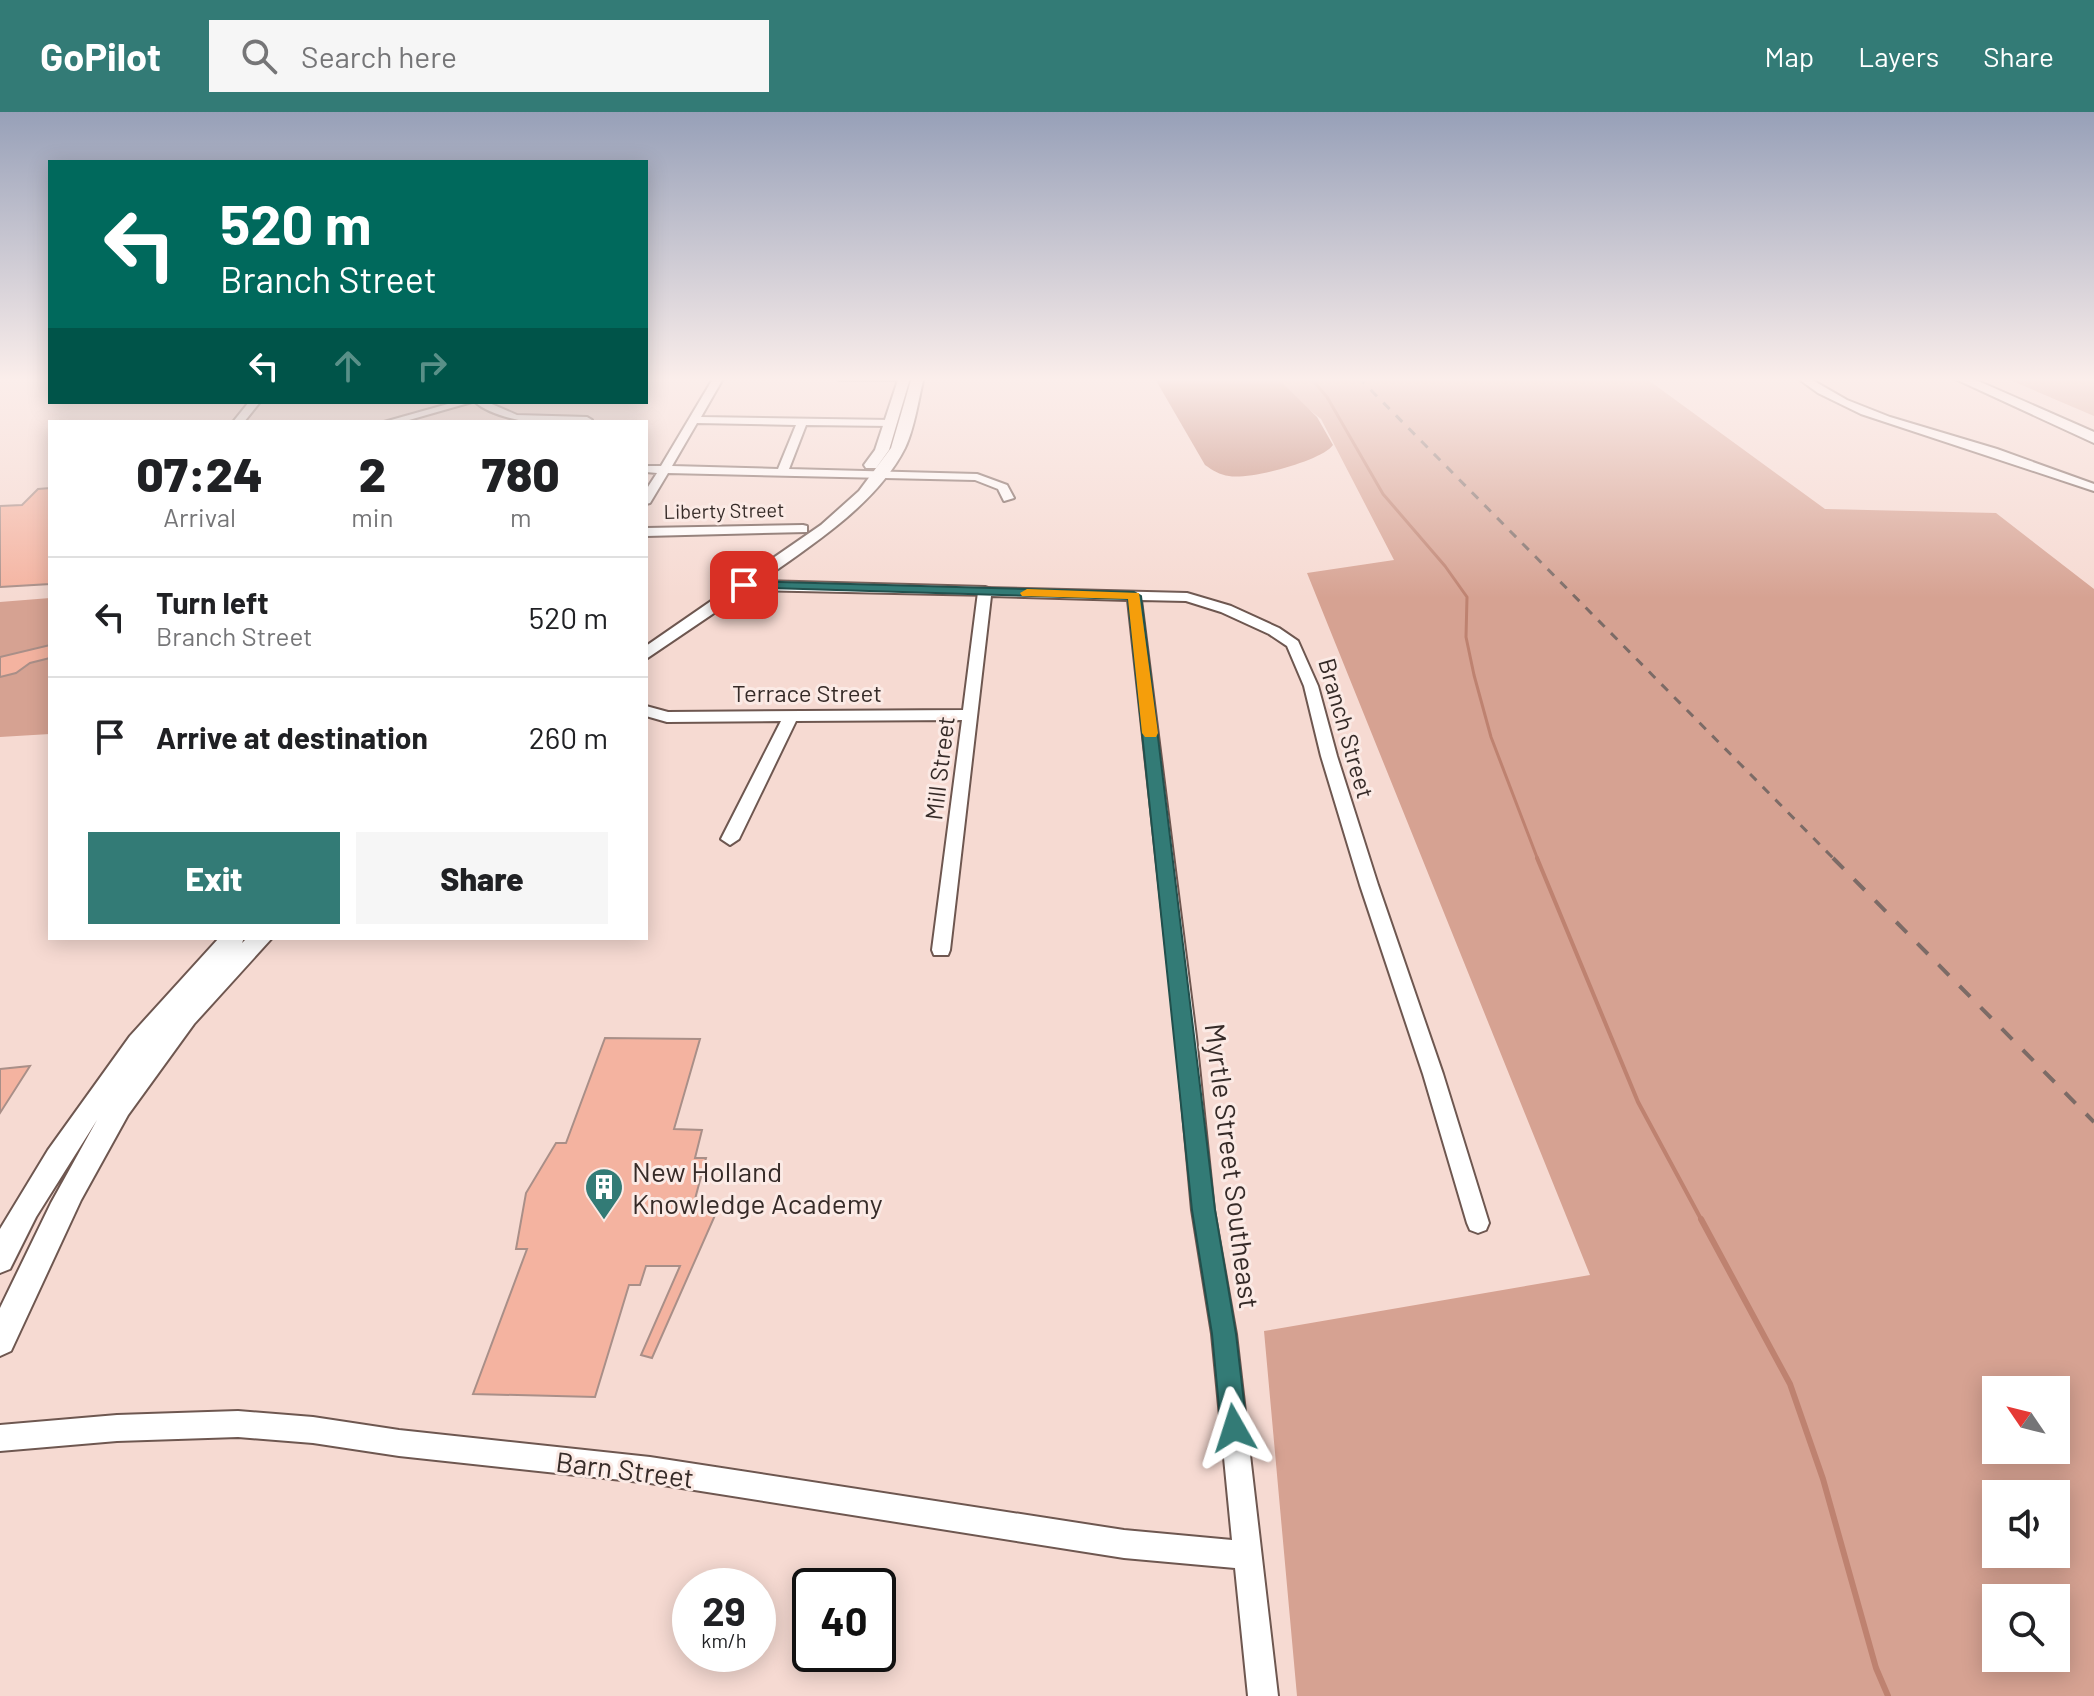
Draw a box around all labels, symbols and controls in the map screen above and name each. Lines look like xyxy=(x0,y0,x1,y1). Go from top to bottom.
search box xyxy=(209,20,769,92)
text: GoPilot xyxy=(40,33,161,79)
icon: search xyxy=(237,34,281,78)
text: Search here xyxy=(301,38,457,74)
text: Map xyxy=(1764,39,1814,73)
text: Layers xyxy=(1858,39,1939,73)
text: Share xyxy=(1983,39,2054,73)
text: 520 m xyxy=(220,189,371,256)
icon: left xyxy=(88,192,192,296)
text: Branch Street xyxy=(220,257,437,300)
icon: left xyxy=(242,344,286,388)
icon: ahead xyxy=(326,344,370,388)
icon: right xyxy=(410,344,454,388)
text: 07:24 xyxy=(136,444,263,502)
text: 2 xyxy=(359,444,386,502)
text: 780 xyxy=(482,444,560,502)
street label: Liberty Street xyxy=(664,497,784,523)
text: Arrival xyxy=(163,501,236,532)
text: min xyxy=(351,501,393,532)
text: m xyxy=(510,501,531,532)
pin xyxy=(710,551,778,619)
icon: arrive xyxy=(722,563,766,607)
text: Turn left xyxy=(156,584,269,620)
icon: left xyxy=(88,595,132,639)
text: 520 m xyxy=(529,599,608,635)
text: Branch Street xyxy=(156,620,313,651)
street label: Branch Street xyxy=(1313,655,1381,801)
street label: Terrace Street xyxy=(732,678,882,707)
street label: Mill Street xyxy=(918,714,960,822)
icon: arrive xyxy=(88,715,132,759)
text: Arrive at destination xyxy=(156,719,428,755)
text: 260 m xyxy=(529,719,608,755)
button: Exit xyxy=(88,832,340,924)
button: Share xyxy=(356,832,608,924)
street label: Myrtle Street Southeast xyxy=(1199,1021,1267,1311)
place label: New Holland Knowledge Academy xyxy=(632,1154,883,1220)
building icon: New Holland Knowledge Academy xyxy=(583,1166,625,1221)
north arrow xyxy=(1982,1376,2070,1464)
map controls xyxy=(1982,1376,2070,1672)
position arrow xyxy=(1192,1386,1276,1470)
street label: Barn Street xyxy=(554,1444,696,1494)
button: sound xyxy=(1982,1480,2070,1568)
speed limit sign: 40 xyxy=(792,1568,896,1672)
button: search xyxy=(1982,1584,2070,1672)
text: 29 xyxy=(702,1586,746,1634)
text: km/h xyxy=(701,1628,747,1652)

